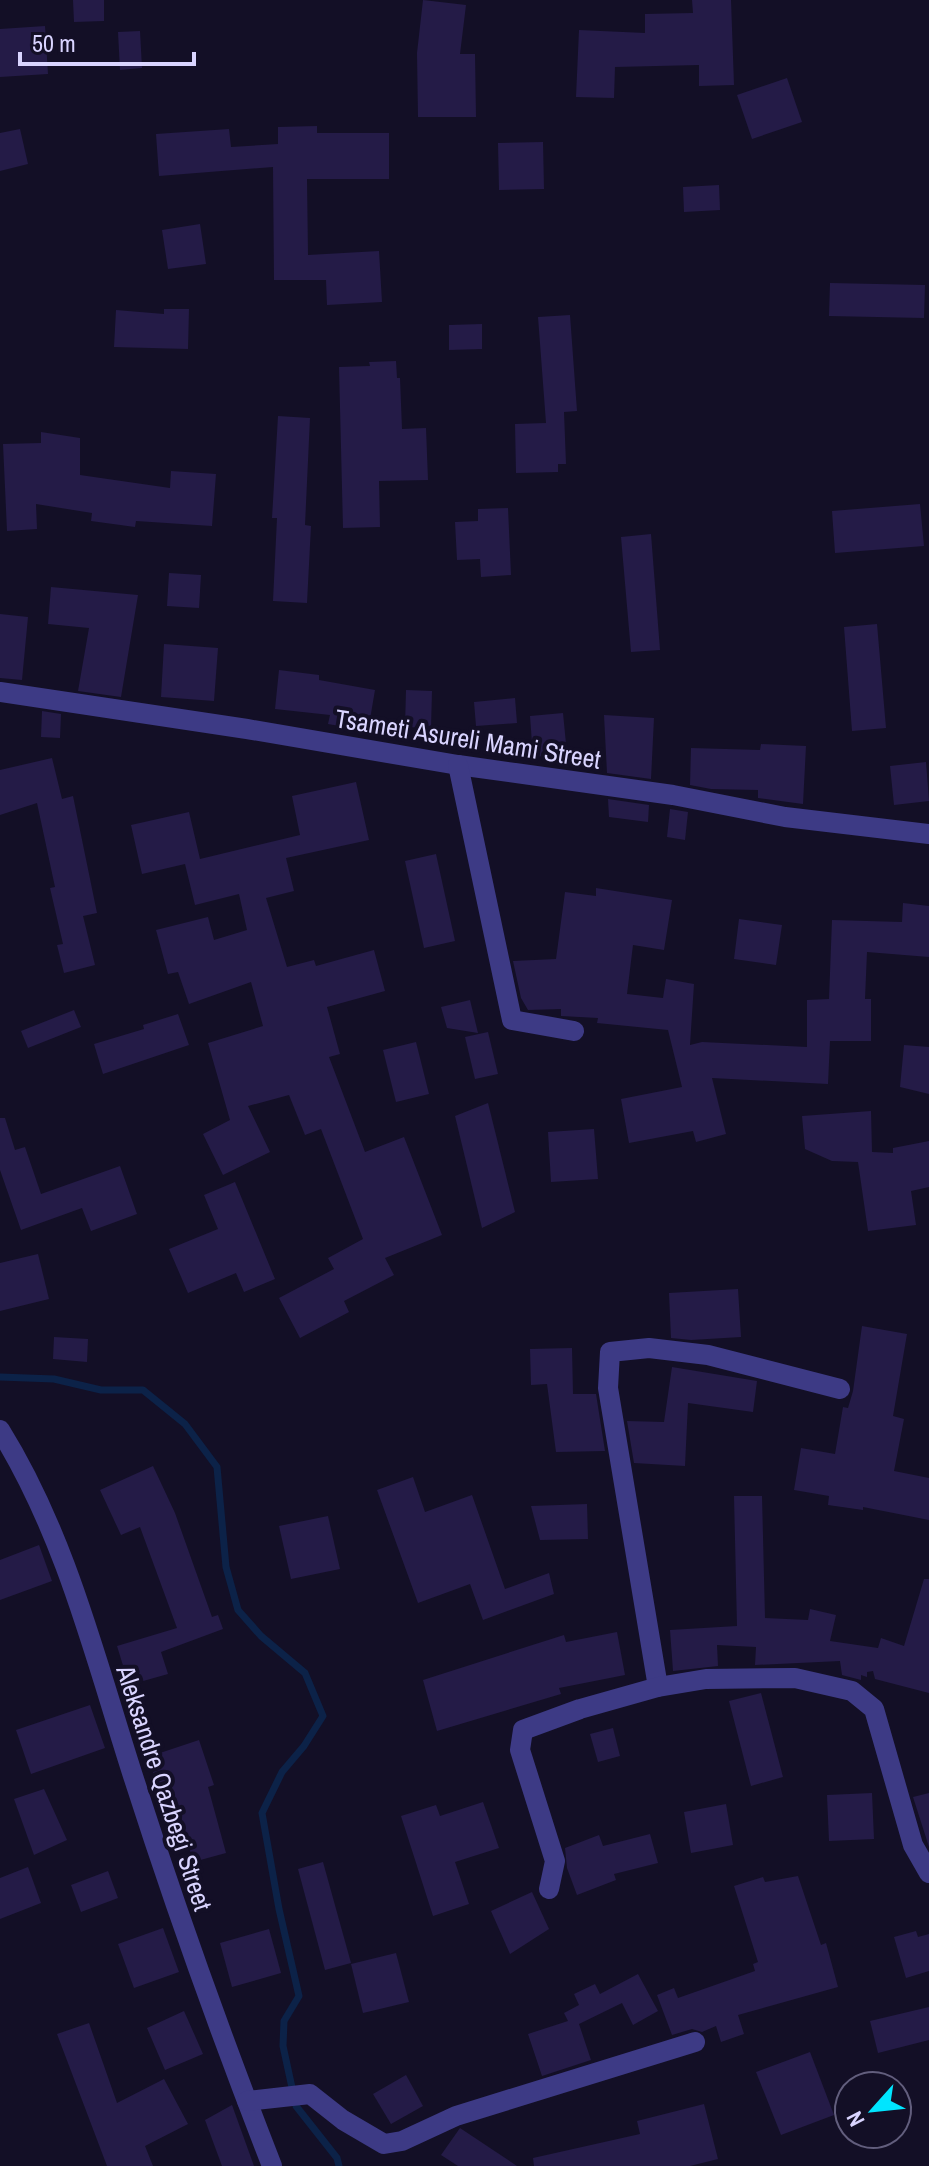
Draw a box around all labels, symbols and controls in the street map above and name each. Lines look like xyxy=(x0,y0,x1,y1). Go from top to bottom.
scale bar xyxy=(20,16,194,66)
text: 50 m xyxy=(32,27,76,59)
street label: Tsameti Asureli Mami Street xyxy=(333,700,603,777)
street label: Aleksandre Qazbegi Street xyxy=(108,1660,221,1915)
north arrow xyxy=(833,2070,913,2150)
text: N xyxy=(839,2106,872,2132)

